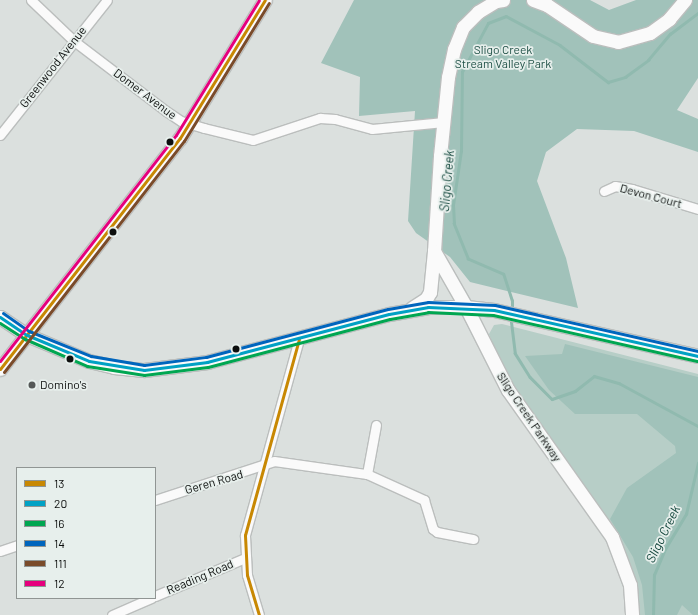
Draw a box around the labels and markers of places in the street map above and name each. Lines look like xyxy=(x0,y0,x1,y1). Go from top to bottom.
unlabelled marker xyxy=(165,137,175,147)
unlabelled marker xyxy=(108,227,118,237)
unlabelled marker xyxy=(231,344,241,354)
unlabelled marker xyxy=(65,354,75,364)
place label: Domino's xyxy=(40,378,87,392)
marker: Domino's xyxy=(27,380,37,390)

